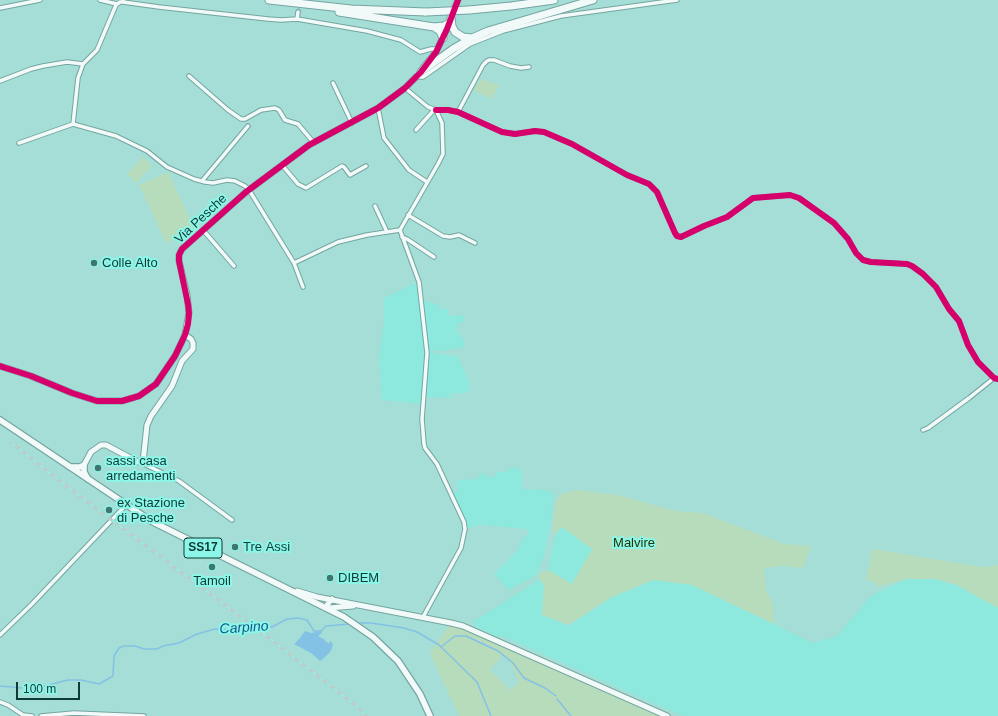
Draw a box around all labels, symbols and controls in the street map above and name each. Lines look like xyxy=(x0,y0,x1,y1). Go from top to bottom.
street label: Via Pesche xyxy=(172,191,230,247)
place label: Colle Alto xyxy=(102,255,158,271)
marker: Colle Alto xyxy=(89,258,99,268)
place label: sassi casa arredamenti xyxy=(106,453,175,484)
marker: sassi casa arredamenti xyxy=(93,463,103,473)
place label: ex Stazione di Pesche xyxy=(117,495,185,526)
marker: ex Stazione di Pesche xyxy=(104,505,114,515)
park label: Malvire xyxy=(613,535,655,551)
road number: SS17 xyxy=(184,538,222,558)
place label: Tre Assi xyxy=(243,539,290,555)
marker: Tre Assi xyxy=(230,542,240,552)
marker: Tamoil xyxy=(207,562,217,572)
place label: DIBEM xyxy=(338,570,379,586)
place label: Tamoil xyxy=(193,573,231,589)
marker: DIBEM xyxy=(325,573,335,583)
water label: Carpino xyxy=(219,618,269,638)
scale bar xyxy=(18,674,82,700)
text: 100 m xyxy=(23,682,56,696)

